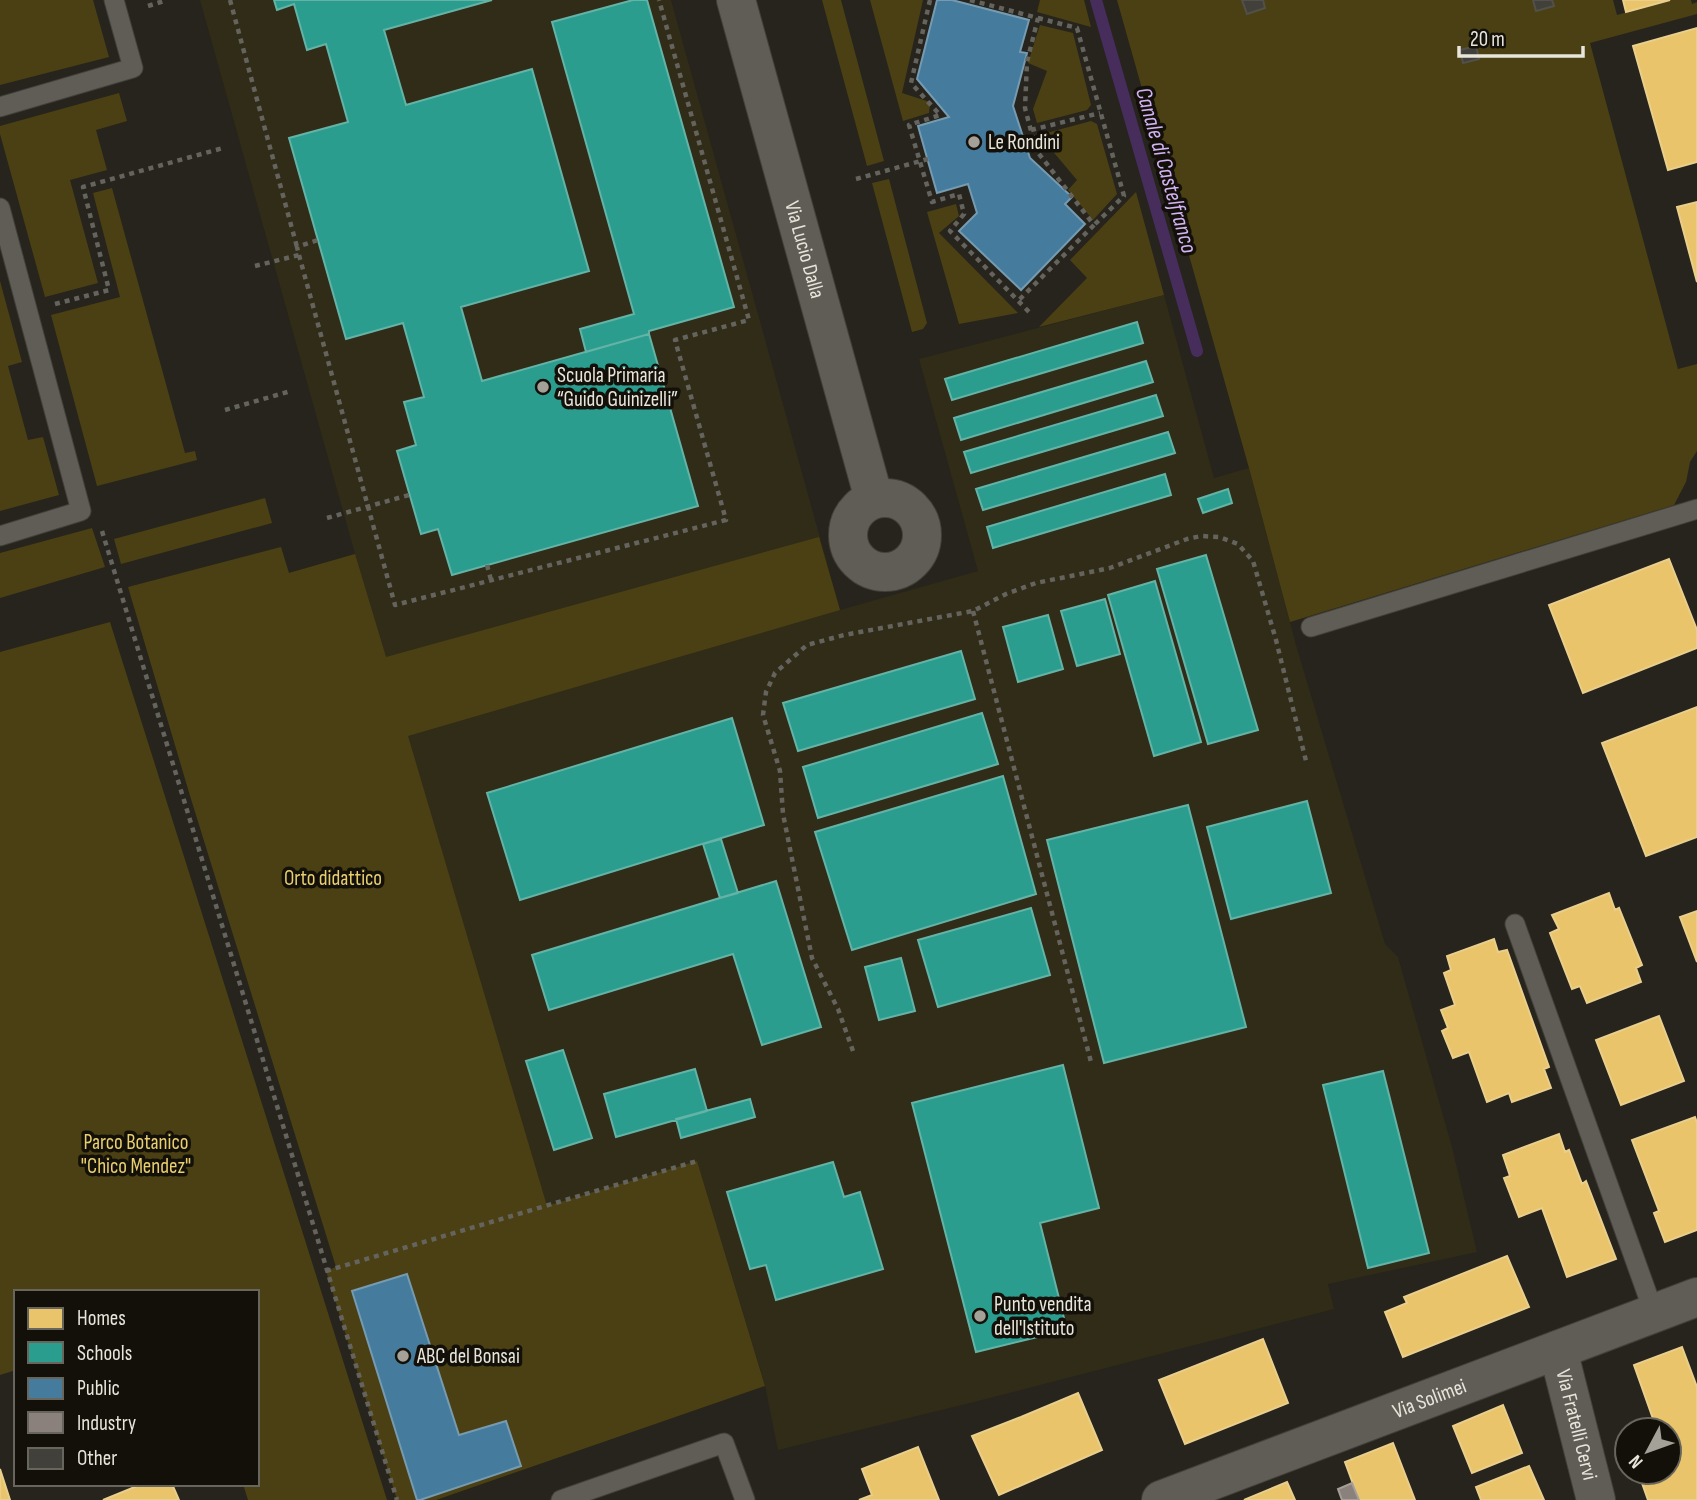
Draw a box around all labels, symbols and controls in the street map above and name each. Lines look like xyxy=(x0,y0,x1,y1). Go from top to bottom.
scale bar xyxy=(1459,14,1583,58)
text: 20 m xyxy=(1470,27,1505,52)
water label: Canale di Castelfranco xyxy=(1129,84,1203,257)
place label: Le Rondini xyxy=(988,130,1060,155)
marker: Le Rondini xyxy=(966,134,982,150)
street label: Via Lucio Dalla xyxy=(779,198,830,301)
place label: Scuola Primaria “Guido Guinizelli” xyxy=(557,363,678,412)
marker: Scuola Primaria “Guido Guinizelli” xyxy=(535,379,551,395)
park label: Orto didattico xyxy=(284,866,382,891)
park label: Parco Botanico "Chico Mendez" xyxy=(81,1130,191,1179)
legend xyxy=(14,1290,259,1486)
place label: Punto vendita dell'Istituto xyxy=(994,1292,1092,1341)
text: Homes xyxy=(77,1306,126,1331)
marker: Punto vendita dell'Istituto xyxy=(972,1308,988,1324)
text: Schools xyxy=(77,1341,132,1366)
place label: ABC del Bonsai xyxy=(416,1344,520,1369)
marker: ABC del Bonsai xyxy=(395,1348,411,1364)
street label: Via Fratelli Cervi xyxy=(1550,1367,1602,1483)
street label: Via Solimei xyxy=(1389,1374,1470,1424)
text: Public xyxy=(77,1376,120,1401)
text: Industry xyxy=(77,1411,136,1436)
north arrow xyxy=(1613,1416,1683,1486)
text: Other xyxy=(77,1446,117,1471)
text: N xyxy=(1624,1450,1648,1473)

